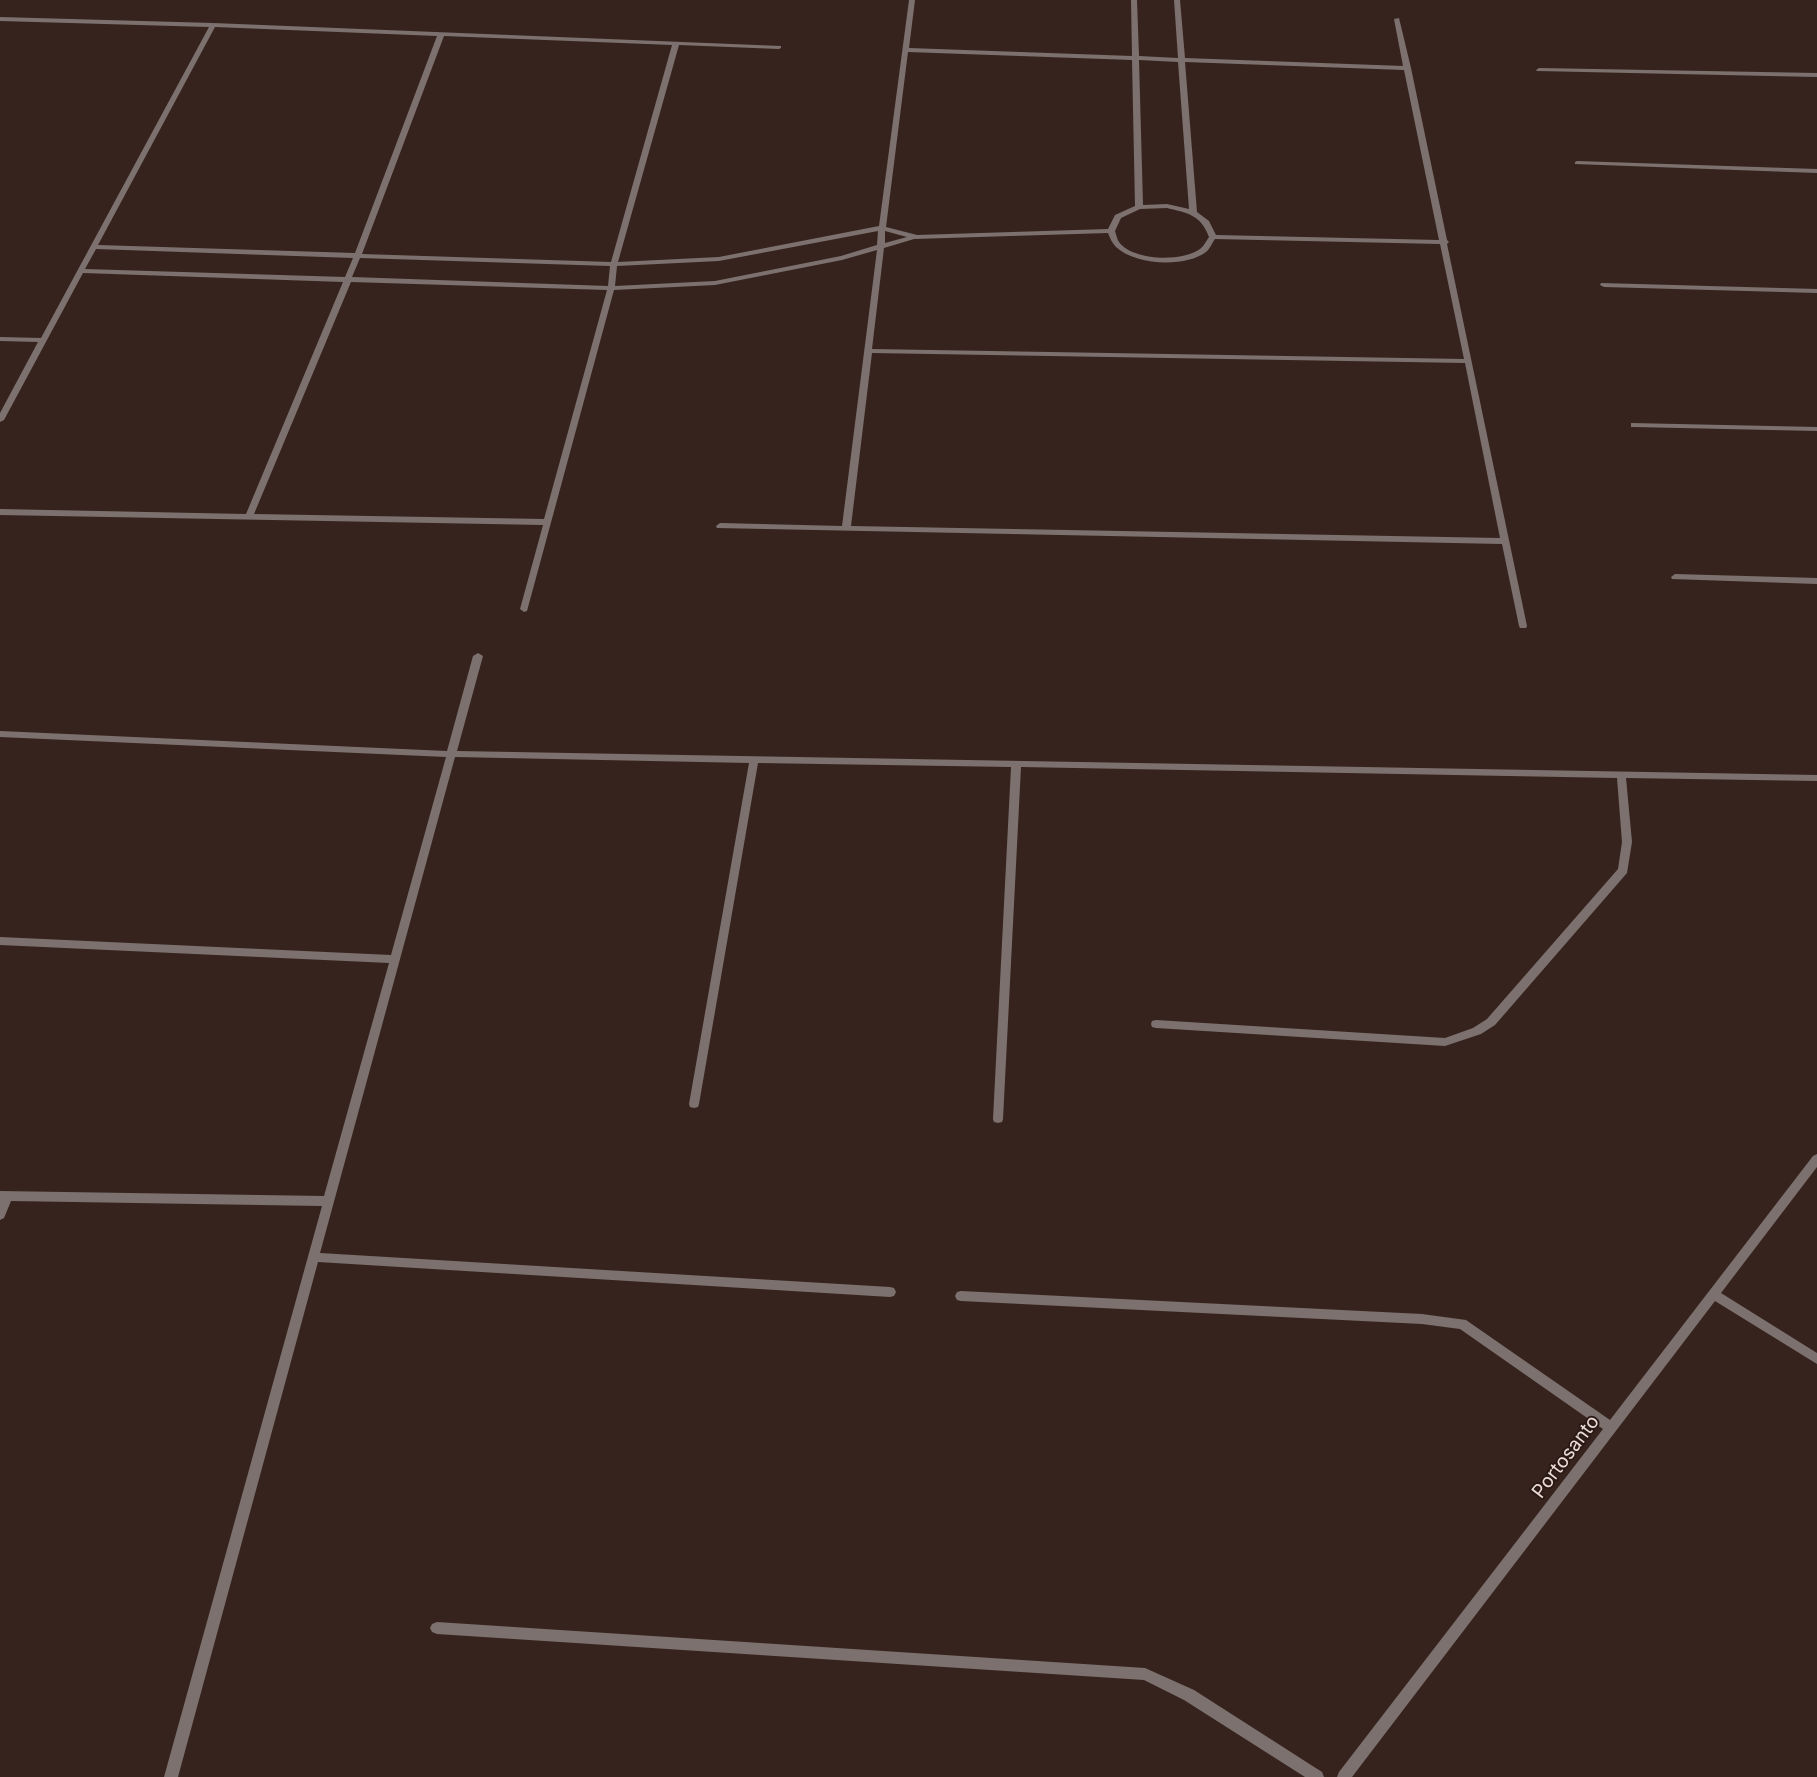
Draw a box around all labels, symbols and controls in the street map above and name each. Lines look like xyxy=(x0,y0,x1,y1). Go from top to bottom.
street label: Portosanto xyxy=(1528,1411,1604,1503)

